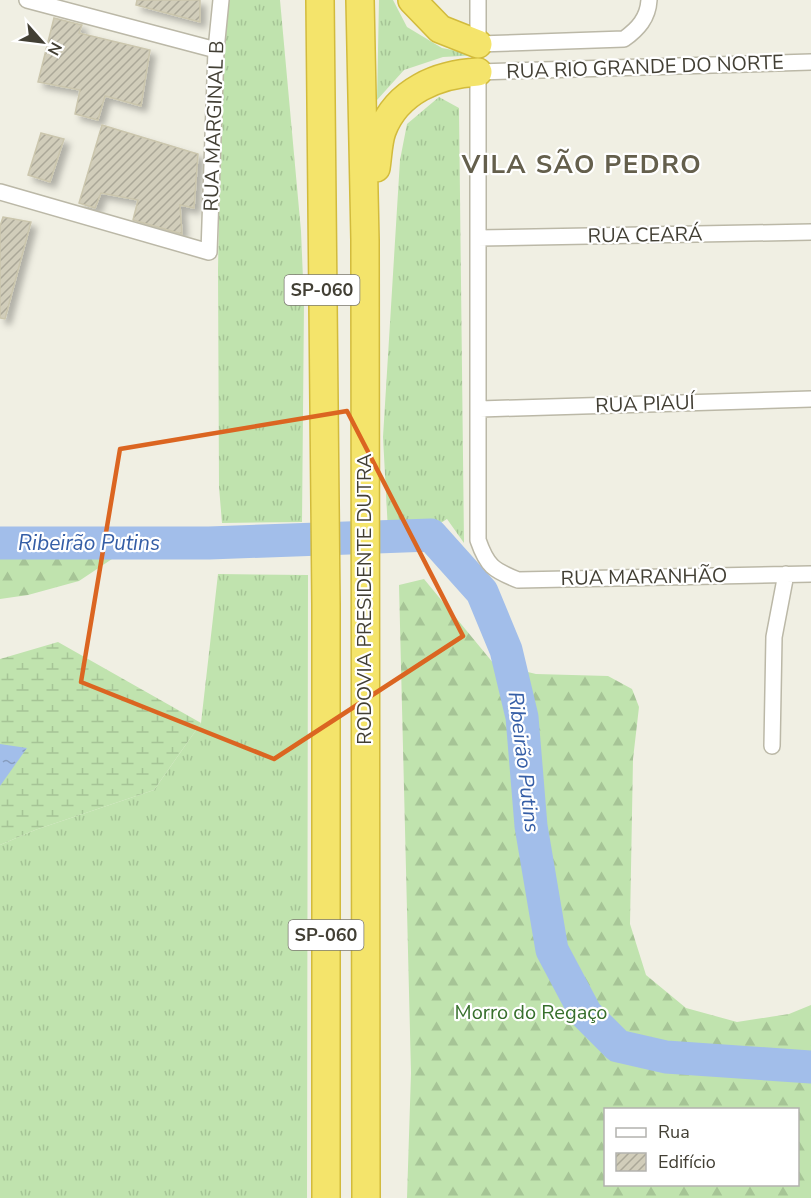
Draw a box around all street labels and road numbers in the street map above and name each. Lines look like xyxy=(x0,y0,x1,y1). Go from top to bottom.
street label: RUA MARGINAL B xyxy=(198,40,230,212)
street label: RUA RIO GRANDE DO NORTE xyxy=(506,49,784,85)
street label: RUA CEARÁ xyxy=(587,220,703,249)
road number: SP-060 xyxy=(284,275,360,305)
street label: RUA PIAUÍ xyxy=(595,389,697,419)
street label: RODOVIA PRESIDENTE DUTRA xyxy=(351,453,378,745)
street label: RUA MARANHÃO xyxy=(560,562,728,592)
road number: SP-060 xyxy=(288,920,364,950)

